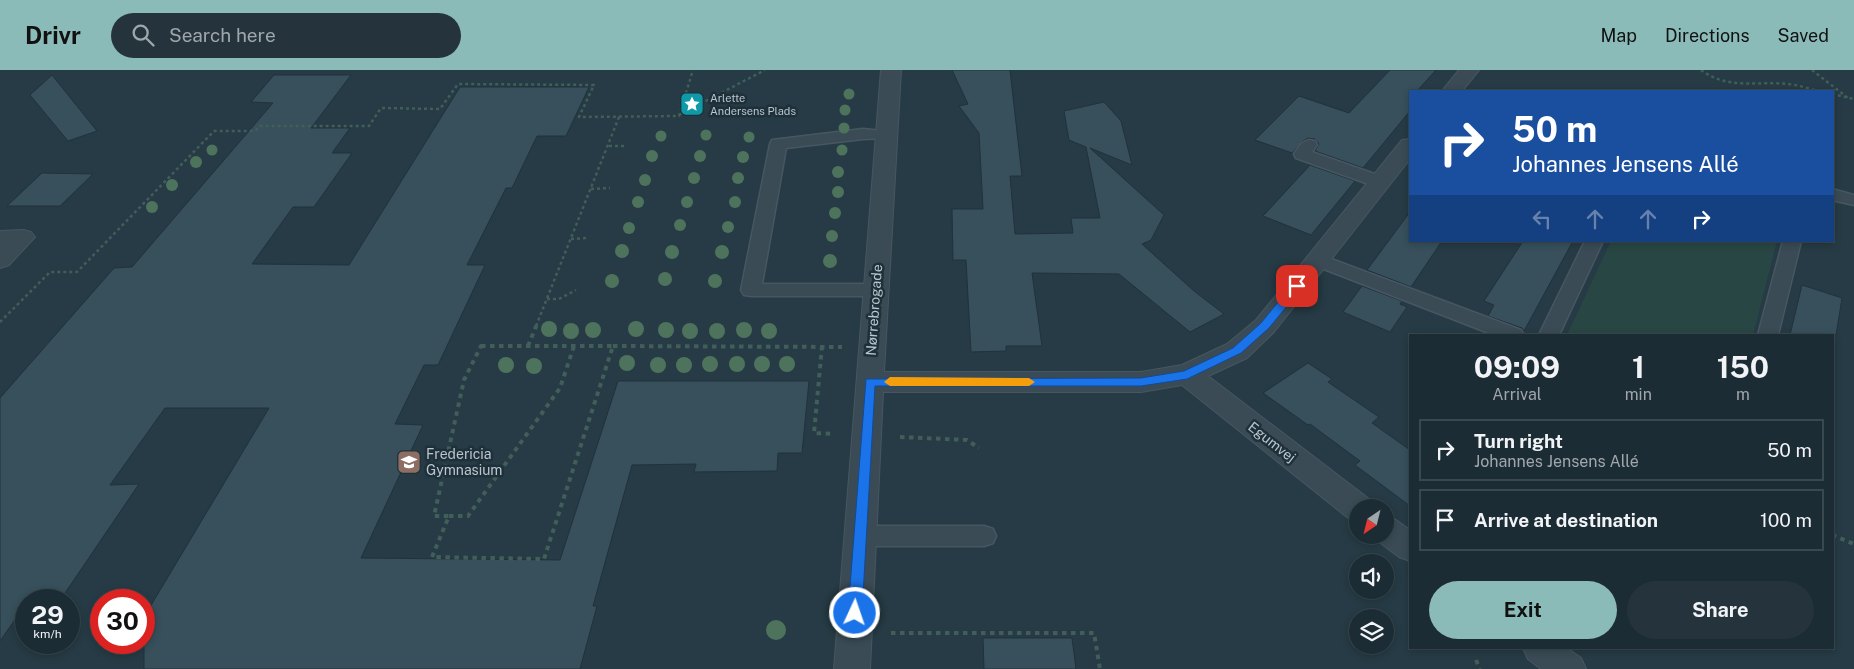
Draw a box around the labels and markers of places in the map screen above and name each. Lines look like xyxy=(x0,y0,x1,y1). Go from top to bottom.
place icon: Arlette Andersens Plads xyxy=(679,91,705,117)
place label: Arlette Andersens Plads xyxy=(710,92,796,117)
pin xyxy=(1276,265,1318,307)
place label: Fredericia Gymnasium xyxy=(426,446,502,478)
school or university icon: Fredericia Gymnasium xyxy=(396,449,422,475)

